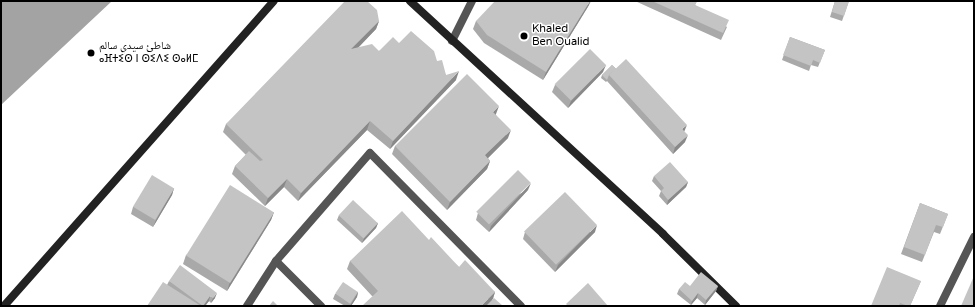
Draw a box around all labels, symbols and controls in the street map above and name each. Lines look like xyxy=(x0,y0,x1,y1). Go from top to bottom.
place label: Khaled Ben Oualid xyxy=(532,23,589,49)
marker: Khaled Ben Oualid xyxy=(519,31,529,41)
place label: شاطئ سيدي سالم ⴰⴼⵜⵉⵙ ⵏ ⵙⵉⴷⵉ ⵙⴰⵍⵎ xyxy=(99,40,198,66)
marker: شاطئ سيدي سالم ⴰⴼⵜⵉⵙ ⵏ ⵙⵉⴷⵉ ⵙⴰⵍⵎ xyxy=(86,48,96,58)

